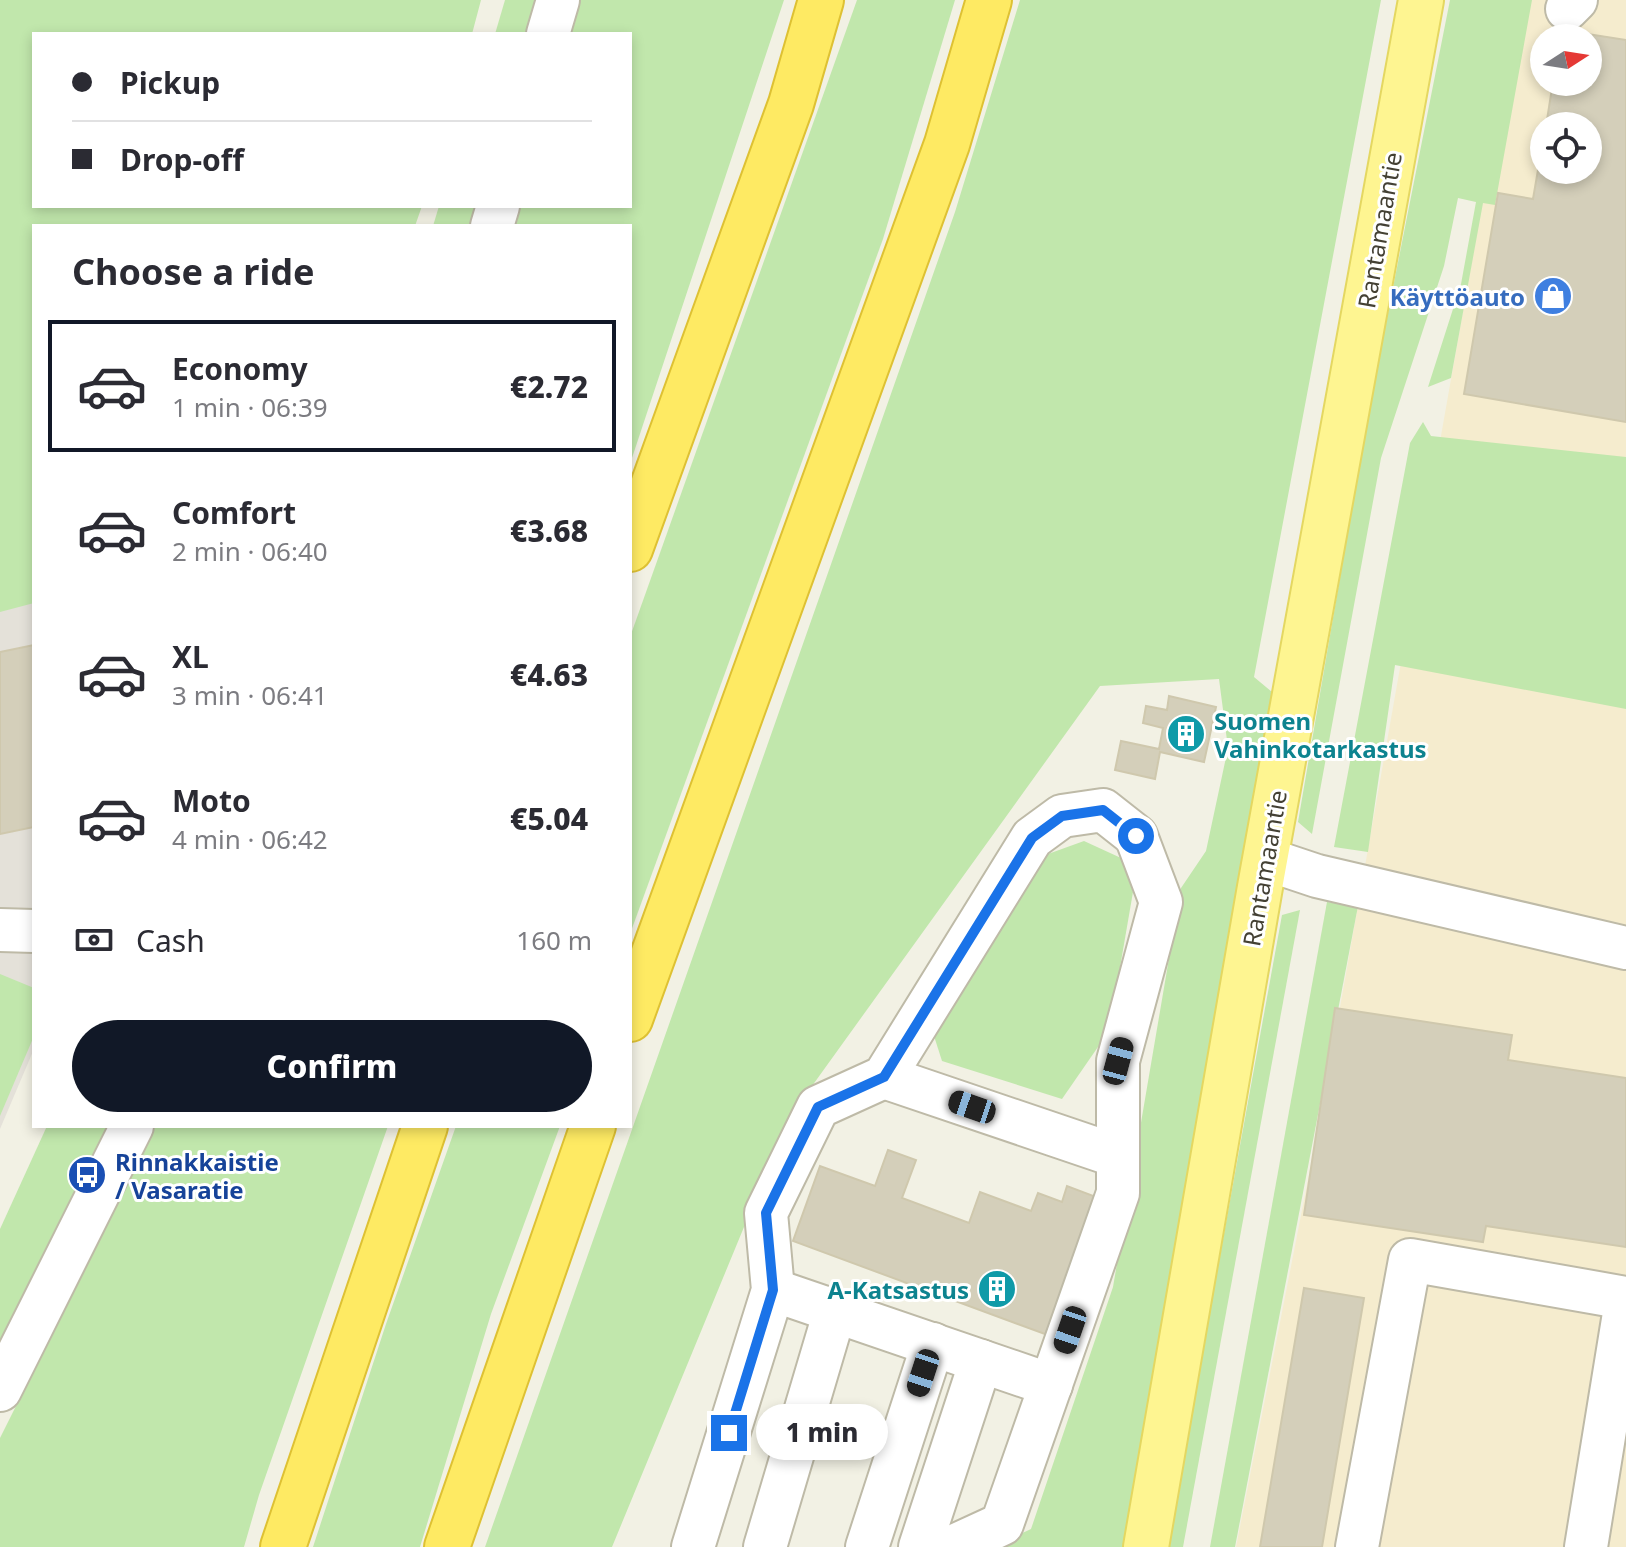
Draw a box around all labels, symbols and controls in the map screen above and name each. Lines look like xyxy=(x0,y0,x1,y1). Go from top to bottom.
north arrow xyxy=(1530,24,1602,96)
map controls xyxy=(1530,24,1602,184)
text: Pickup xyxy=(120,62,220,103)
button: locate xyxy=(1530,112,1602,184)
text: Drop-off xyxy=(120,139,244,180)
street label: Rantamaantie xyxy=(1349,149,1409,311)
text: Choose a ride xyxy=(72,247,314,296)
shop icon: Käyttöauto xyxy=(1532,275,1574,317)
place label: Käyttöauto xyxy=(1390,280,1525,313)
text: Economy xyxy=(172,348,308,389)
icon: car xyxy=(76,350,148,422)
text: €2.72 xyxy=(510,366,588,407)
text: 1 min · 06:39 xyxy=(172,389,328,425)
text: Comfort xyxy=(172,492,296,533)
icon: car xyxy=(76,494,148,566)
text: €3.68 xyxy=(510,510,588,551)
text: 2 min · 06:40 xyxy=(172,533,328,569)
text: XL xyxy=(172,636,209,677)
icon: car xyxy=(76,638,148,710)
text: €4.63 xyxy=(510,654,588,695)
text: 3 min · 06:41 xyxy=(172,677,328,713)
place label: Suomen Vahinkotarkastus xyxy=(1214,704,1427,765)
building icon: Suomen Vahinkotarkastus xyxy=(1165,713,1207,755)
text: Moto xyxy=(172,780,251,821)
icon: car xyxy=(76,782,148,854)
street label: Rantamaantie xyxy=(1234,787,1294,949)
text: €5.04 xyxy=(510,798,588,839)
route start xyxy=(1118,818,1154,854)
text: 4 min · 06:42 xyxy=(172,821,328,857)
icon: cash xyxy=(72,918,116,962)
text: Cash xyxy=(136,920,205,961)
text: 160 m xyxy=(516,922,592,958)
button: Confirm xyxy=(72,1020,592,1112)
car xyxy=(1100,1035,1136,1087)
car xyxy=(945,1088,999,1126)
place label: Rinnakkaistie / Vasaratie xyxy=(115,1145,279,1206)
bus stop icon: Rinnakkaistie / Vasaratie xyxy=(66,1154,108,1196)
building icon: A-Katsastus xyxy=(976,1268,1018,1310)
place label: A-Katsastus xyxy=(827,1273,969,1306)
car xyxy=(1051,1303,1089,1357)
car xyxy=(904,1346,942,1400)
callout: 1 min xyxy=(757,1405,889,1461)
text: 1 min xyxy=(786,1414,858,1450)
route end xyxy=(711,1415,747,1451)

